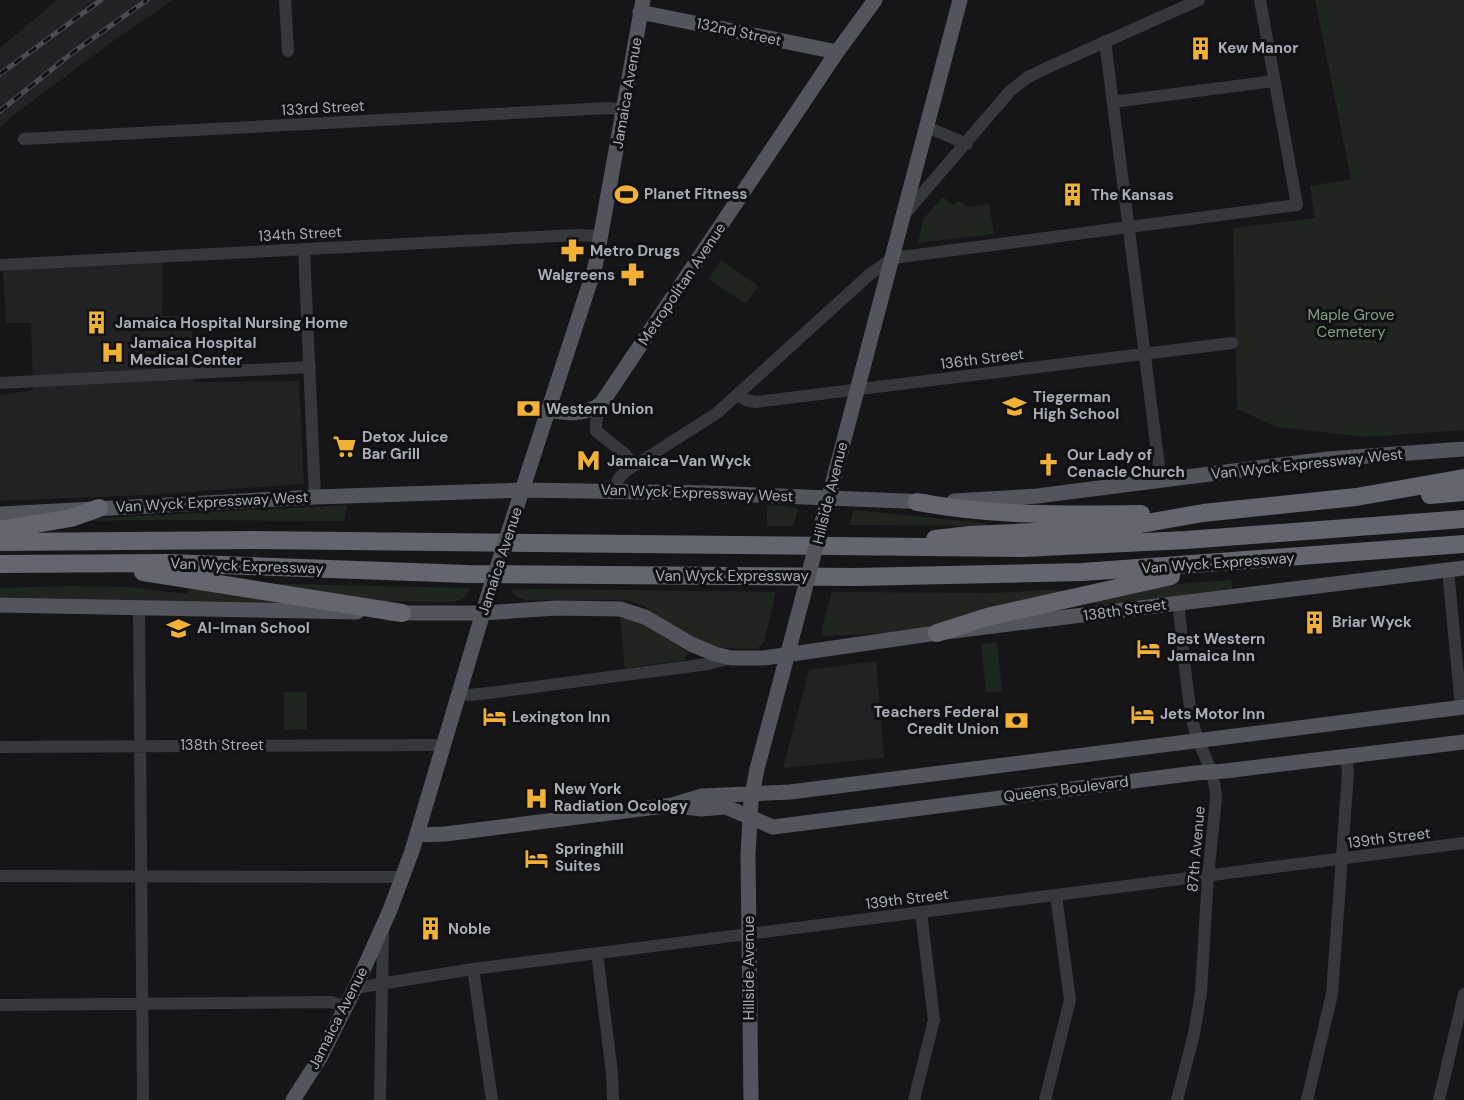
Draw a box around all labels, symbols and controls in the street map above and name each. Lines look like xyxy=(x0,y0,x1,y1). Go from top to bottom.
street label: 132nd Street xyxy=(695,13,784,51)
building icon: Kew Manor xyxy=(1187,35,1213,61)
street label: Jamaica Avenue xyxy=(607,36,647,150)
place label: Kew Manor xyxy=(1218,38,1298,58)
street label: 133rd Street xyxy=(281,96,365,120)
sports icon: Planet Fitness xyxy=(613,181,639,207)
building icon: The Kansas xyxy=(1060,182,1086,208)
place label: Planet Fitness xyxy=(644,184,747,204)
place label: The Kansas xyxy=(1091,185,1174,205)
street label: Metropolitan Avenue xyxy=(634,219,730,349)
street label: 134th Street xyxy=(258,222,342,246)
pharmacy icon: Metro Drugs xyxy=(559,238,585,264)
place label: Metro Drugs xyxy=(590,241,680,261)
pharmacy icon: Walgreens xyxy=(620,262,646,288)
place label: Walgreens xyxy=(538,265,615,285)
park label: Maple Grove Cemetery xyxy=(1307,305,1395,342)
building icon: Jamaica Hospital Nursing Home xyxy=(84,310,110,336)
place label: Jamaica Hospital Nursing Home xyxy=(115,313,348,333)
place label: Jamaica Hospital Medical Center xyxy=(130,333,256,370)
hospital icon: Jamaica Hospital Medical Center xyxy=(99,339,125,365)
street label: 136th Street xyxy=(939,344,1025,374)
place label: Tiegerman High School xyxy=(1033,387,1119,424)
school or university icon: Tiegerman High School xyxy=(1002,393,1028,419)
bank icon: Western Union xyxy=(515,396,541,422)
place label: Western Union xyxy=(546,399,654,419)
place label: Detox Juice Bar Grill xyxy=(362,427,448,464)
supermarket icon: Detox Juice Bar Grill xyxy=(331,433,357,459)
street label: Hillside Avenue xyxy=(808,440,852,546)
street label: Van Wyck Expressway West xyxy=(1210,444,1404,484)
place label: Our Lady of Cenacle Church xyxy=(1067,445,1185,482)
metro station icon: Jamaica–Van Wyck xyxy=(576,448,602,474)
place label: Jamaica–Van Wyck xyxy=(607,451,752,471)
church icon: Our Lady of Cenacle Church xyxy=(1036,451,1062,477)
street label: Van Wyck Expressway West xyxy=(600,480,794,506)
street label: Van Wyck Expressway West xyxy=(115,487,309,517)
street label: Jamaica Avenue xyxy=(473,504,527,618)
street label: Van Wyck Expressway xyxy=(1141,548,1296,578)
street label: Van Wyck Expressway xyxy=(170,553,325,579)
street label: Van Wyck Expressway xyxy=(655,566,809,586)
street label: 138th Street xyxy=(1082,594,1168,626)
building icon: Briar Wyck xyxy=(1301,609,1327,635)
place label: Briar Wyck xyxy=(1332,612,1412,632)
school or university icon: Al-Iman School xyxy=(166,615,192,641)
place label: Al-Iman School xyxy=(197,618,310,638)
place label: Best Western Jamaica Inn xyxy=(1167,629,1265,666)
hotel icon: Best Western Jamaica Inn xyxy=(1136,635,1162,661)
hotel icon: Jets Motor Inn xyxy=(1129,701,1155,727)
place label: Teachers Federal Credit Union xyxy=(874,702,999,739)
hotel icon: Lexington Inn xyxy=(481,704,507,730)
place label: Jets Motor Inn xyxy=(1160,704,1265,724)
place label: Lexington Inn xyxy=(512,707,610,727)
bank icon: Teachers Federal Credit Union xyxy=(1004,708,1030,734)
street label: 138th Street xyxy=(180,735,264,755)
street label: Queens Boulevard xyxy=(1002,771,1130,807)
place label: New York Radiation Ocology xyxy=(554,779,688,816)
hospital icon: New York Radiation Ocology xyxy=(523,785,549,811)
street label: 87th Avenue xyxy=(1182,805,1210,893)
street label: 139th Street xyxy=(1346,823,1432,853)
place label: Springhill Suites xyxy=(555,839,624,876)
hotel icon: Springhill Suites xyxy=(524,845,550,871)
street label: 139th Street xyxy=(864,884,950,914)
building icon: Noble xyxy=(417,916,443,942)
street label: Hillside Avenue xyxy=(739,916,759,1020)
place label: Noble xyxy=(448,919,491,939)
street label: Jamaica Avenue xyxy=(304,963,372,1073)

